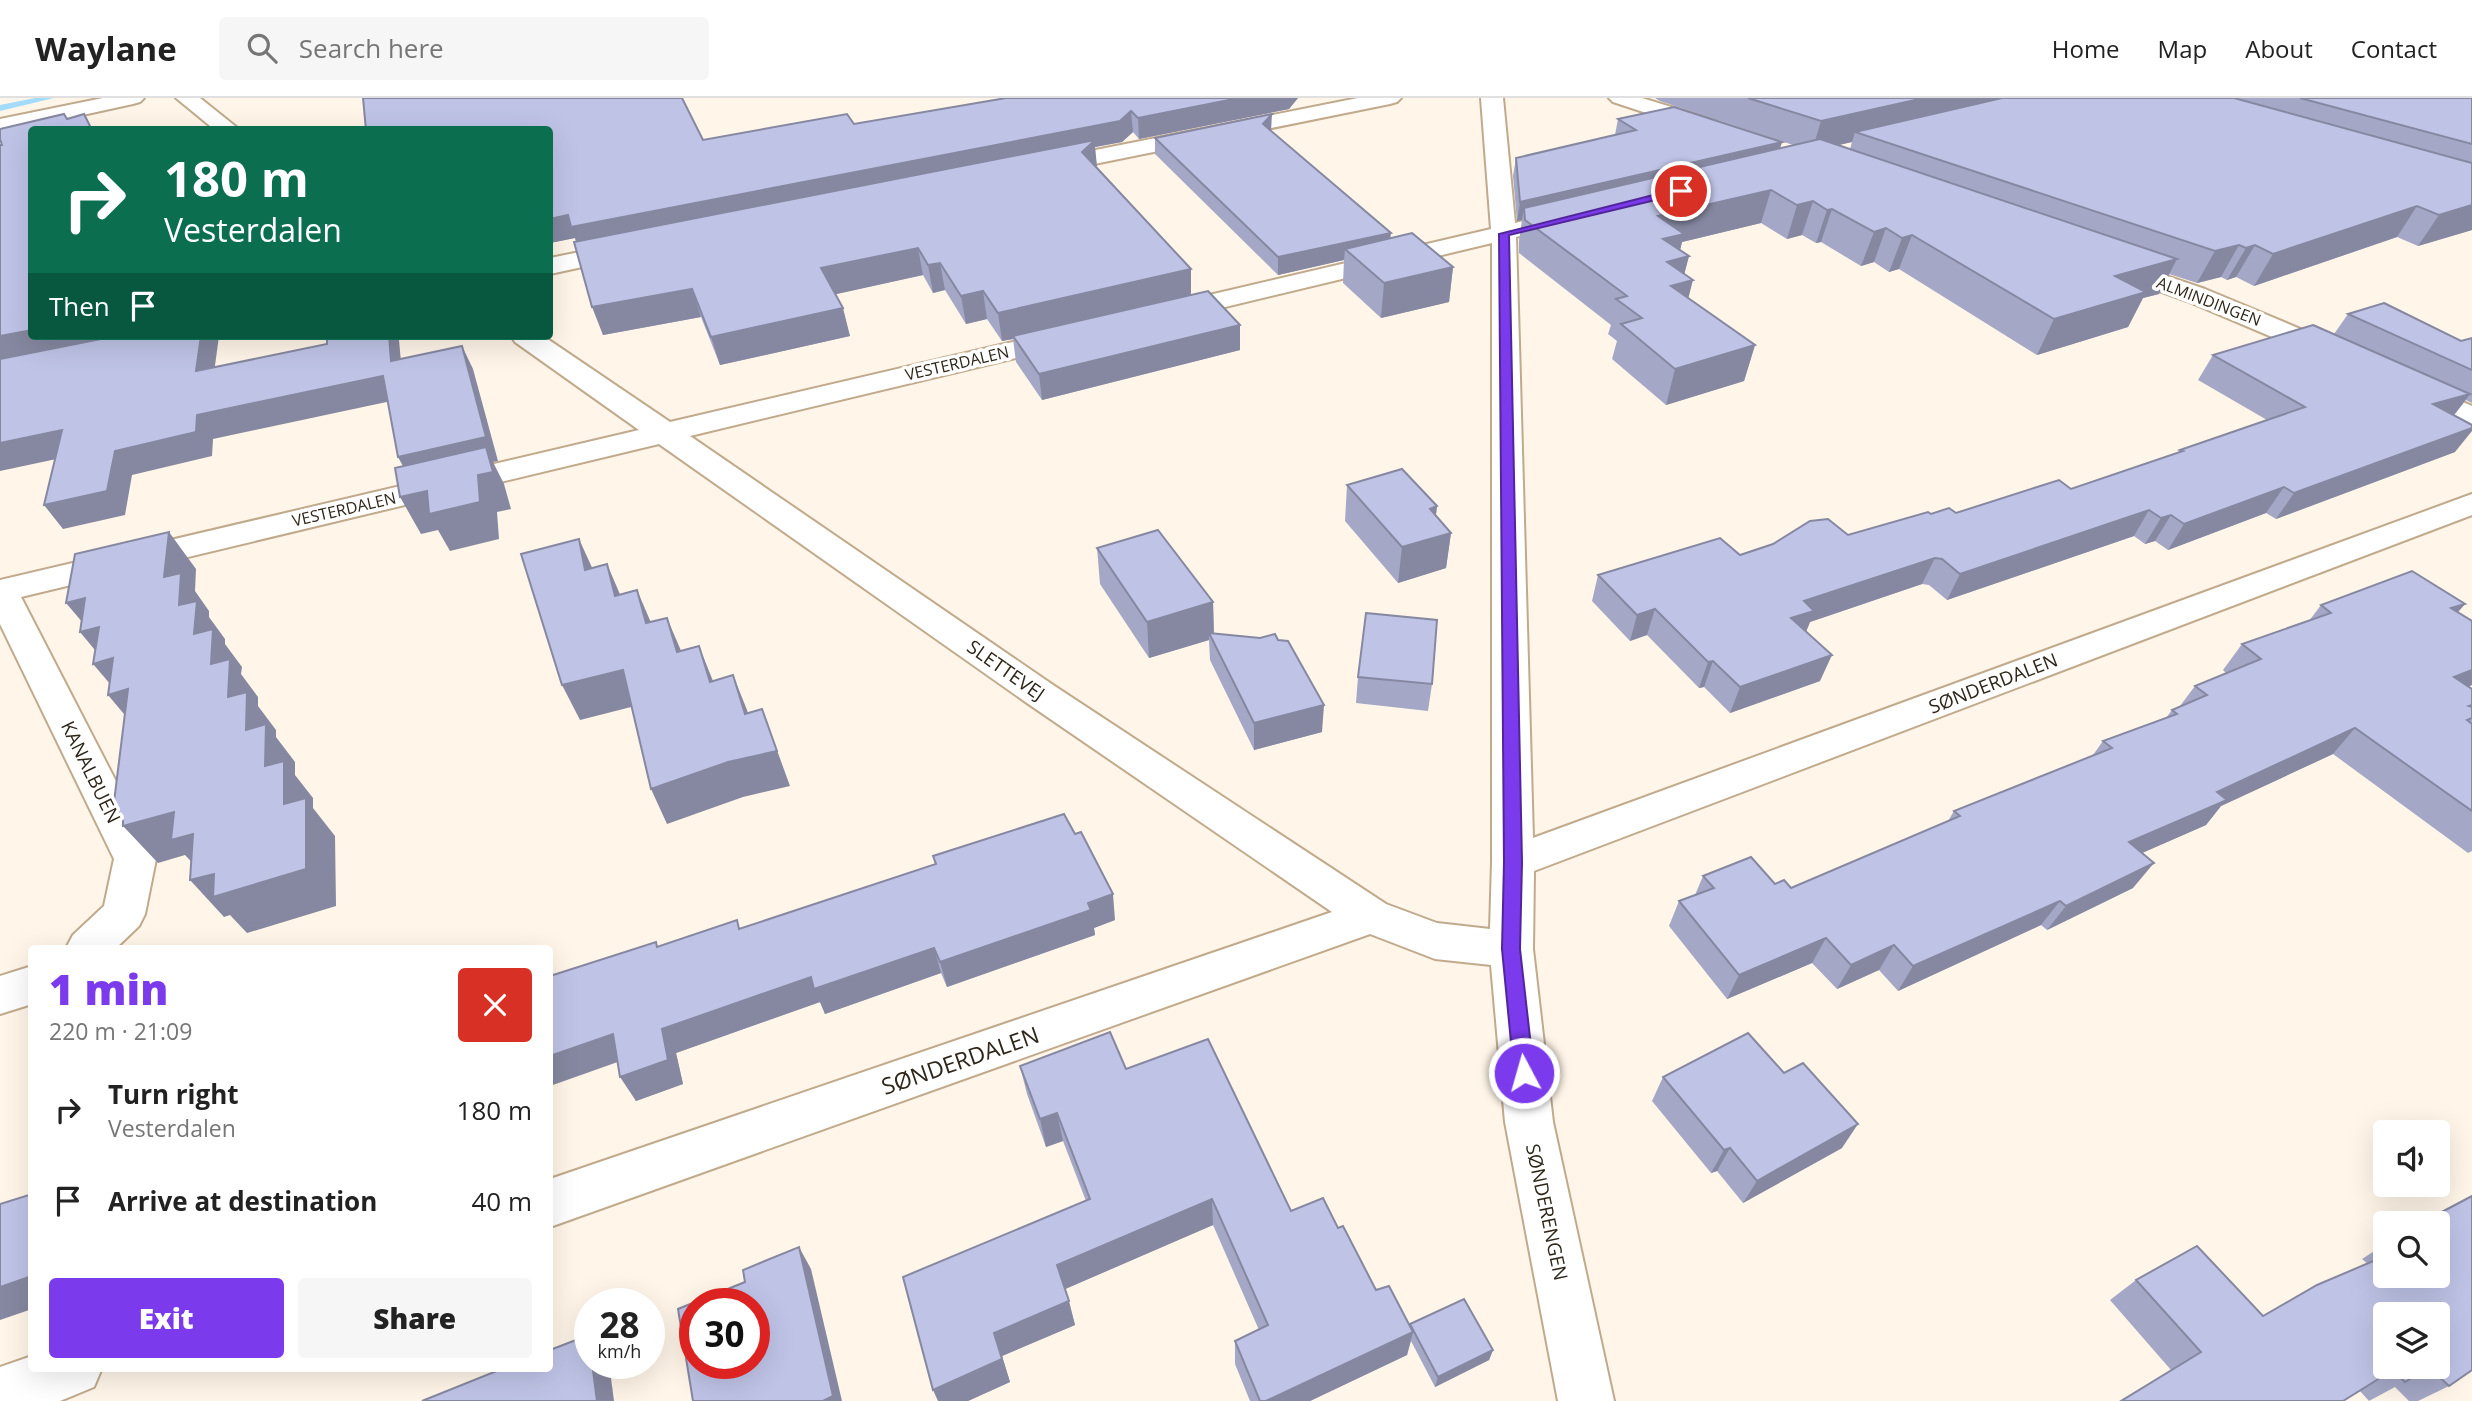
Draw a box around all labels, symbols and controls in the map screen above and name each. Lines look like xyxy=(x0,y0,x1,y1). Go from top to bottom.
search box xyxy=(219,17,709,80)
text: Waylane xyxy=(35,26,177,71)
icon: search xyxy=(243,29,281,67)
text: Search here xyxy=(299,30,444,66)
text: Home xyxy=(2052,32,2120,65)
text: Map xyxy=(2158,32,2207,65)
text: About xyxy=(2245,32,2313,65)
text: Contact xyxy=(2351,32,2437,65)
text: 180 m xyxy=(164,145,309,211)
icon: right xyxy=(49,154,140,245)
pin xyxy=(1651,161,1711,221)
icon: arrive xyxy=(1662,172,1700,210)
text: Vesterdalen xyxy=(164,208,342,251)
street label: ALMINDINGEN xyxy=(2154,271,2264,331)
icon: arrive xyxy=(124,287,162,325)
text: Then xyxy=(49,288,110,324)
street label: VESTERDALEN xyxy=(903,340,1011,386)
street label: VESTERDALEN xyxy=(290,486,398,532)
street label: SLETTEVEJ xyxy=(962,634,1050,706)
street label: SØNDERDALEN xyxy=(1925,646,2061,720)
street label: KANALBUEN xyxy=(55,716,127,828)
text: 1 min xyxy=(49,960,168,1017)
button: close xyxy=(458,968,532,1042)
text: 220 m · 21:09 xyxy=(49,1015,192,1047)
street label: SØNDERDALEN xyxy=(877,1018,1043,1102)
position arrow xyxy=(1487,1036,1561,1110)
text: Turn right xyxy=(108,1076,239,1112)
icon: right xyxy=(49,1091,87,1129)
text: 180 m xyxy=(457,1092,532,1128)
text: Vesterdalen xyxy=(108,1112,236,1144)
map controls xyxy=(2373,1120,2450,1379)
button: sound xyxy=(2373,1120,2450,1197)
street label: SØNDERENGEN xyxy=(1520,1141,1574,1283)
icon: arrive xyxy=(49,1182,87,1220)
text: Arrive at destination xyxy=(108,1183,377,1219)
text: 40 m xyxy=(471,1183,532,1219)
button: search xyxy=(2373,1211,2450,1288)
button: Exit xyxy=(49,1278,284,1358)
button: Share xyxy=(298,1278,532,1358)
speed limit sign: 30 xyxy=(679,1288,770,1379)
text: 28 xyxy=(599,1301,640,1348)
button: layers xyxy=(2373,1302,2450,1379)
text: km/h xyxy=(598,1339,641,1363)

